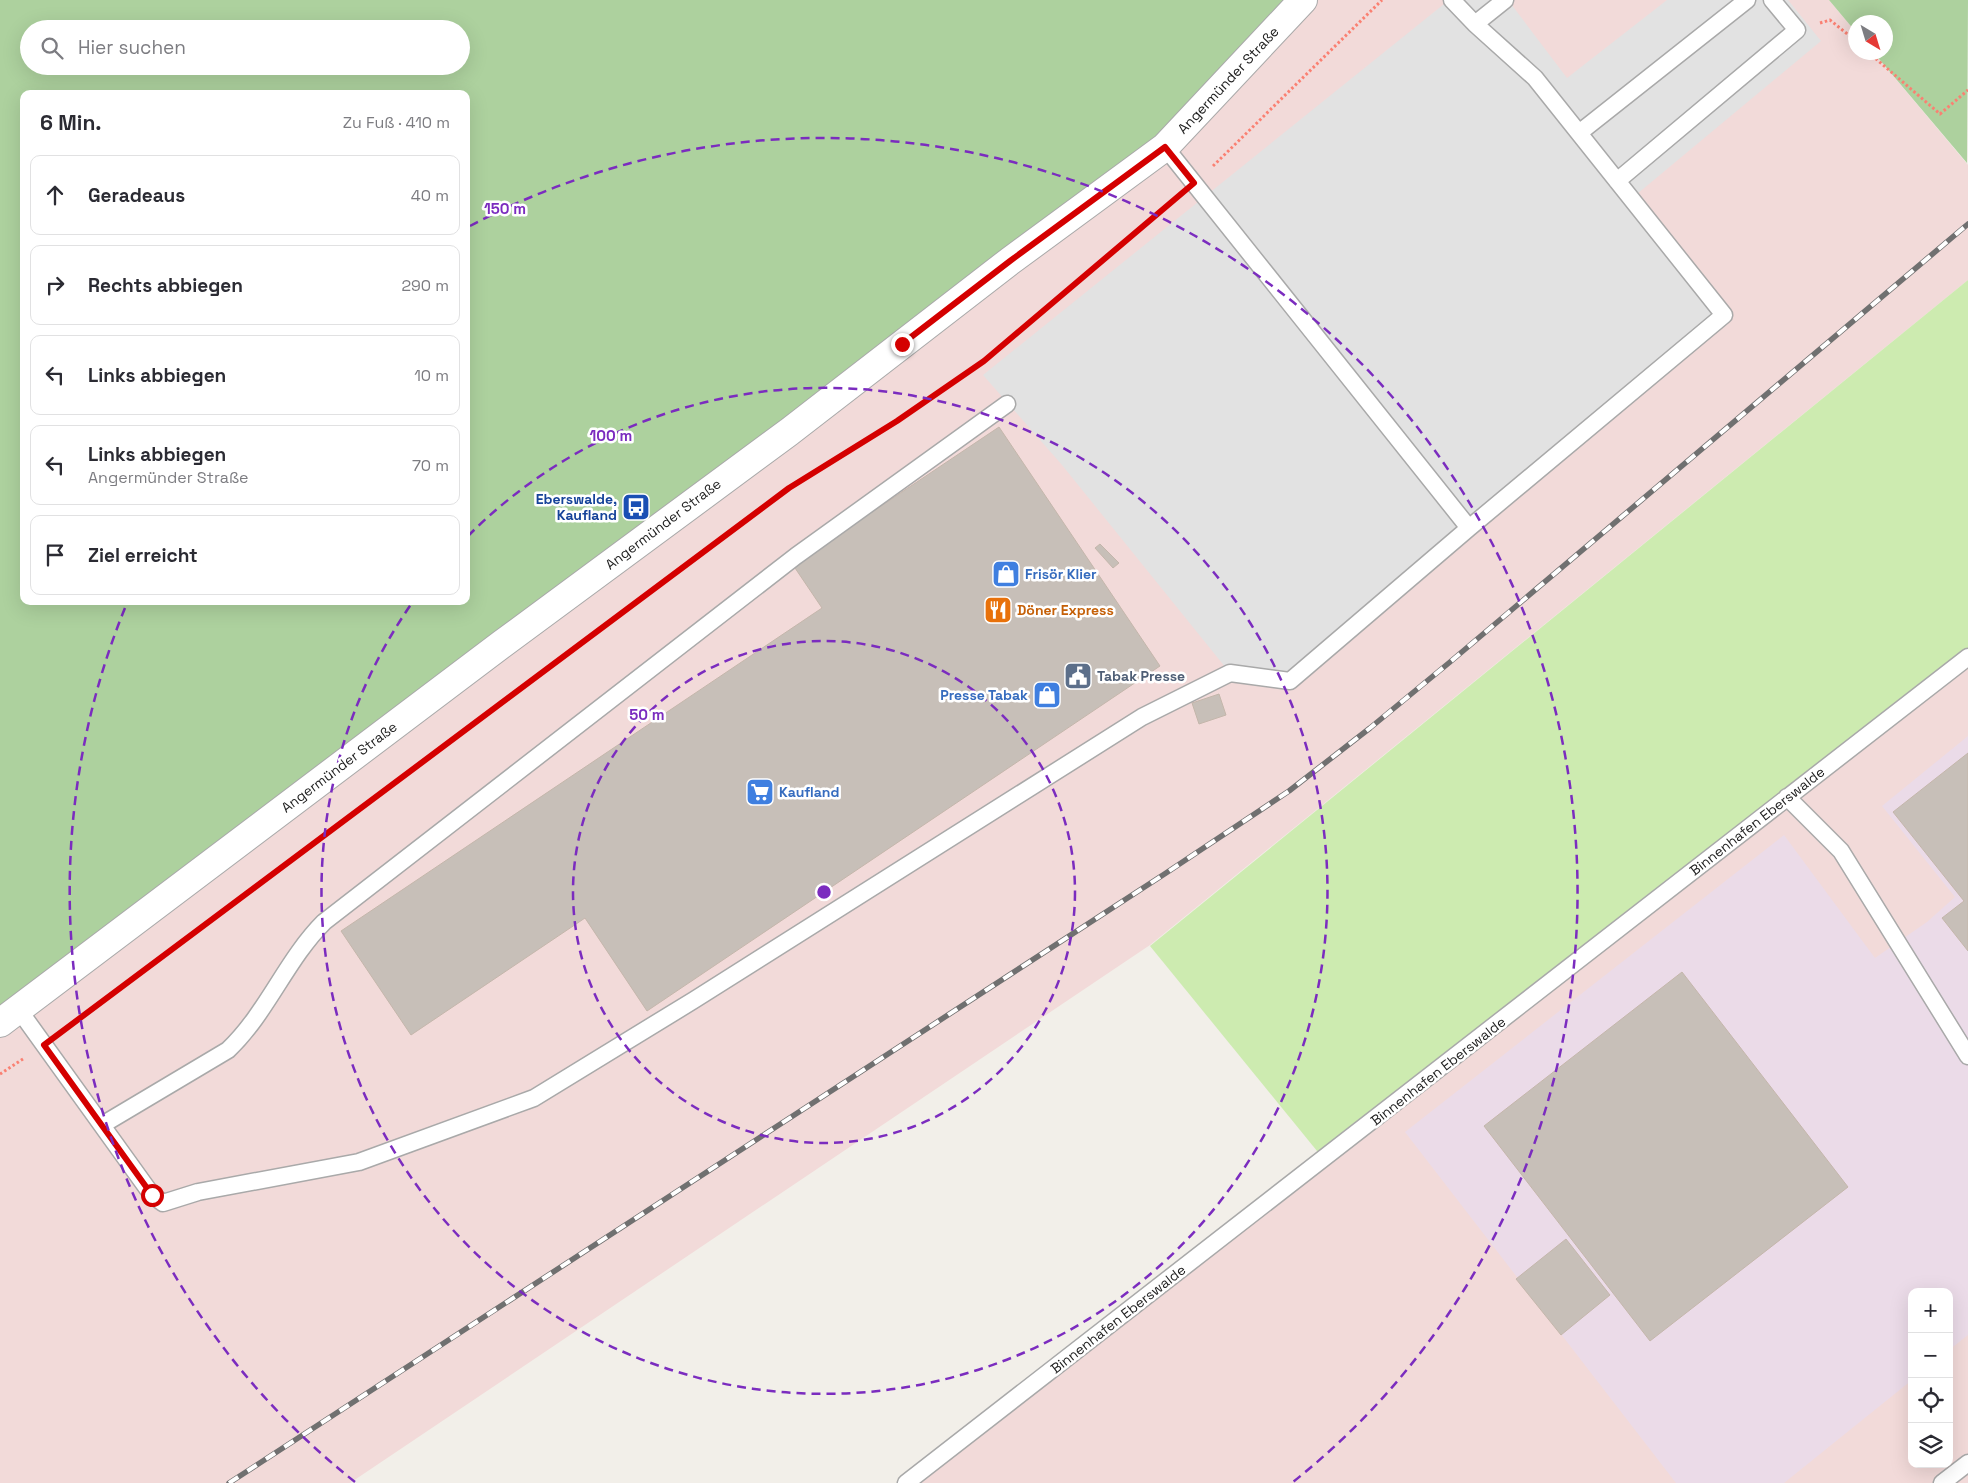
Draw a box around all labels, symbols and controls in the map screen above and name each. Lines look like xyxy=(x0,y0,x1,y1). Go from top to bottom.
north arrow xyxy=(1848,15,1893,60)
search box xyxy=(20,20,470,75)
street label: Angermünder Straße xyxy=(1174,23,1282,137)
icon: search xyxy=(38,34,66,62)
text: Hier suchen xyxy=(78,35,186,60)
text: 6 Min. xyxy=(40,109,102,136)
text: Zu Fuß · 410 m xyxy=(343,112,450,133)
icon: ahead xyxy=(41,181,69,209)
text: Geradeaus xyxy=(88,183,185,208)
text: 40 m xyxy=(411,185,449,206)
text: 150 m xyxy=(484,199,526,218)
icon: right xyxy=(41,271,69,299)
text: Rechts abbiegen xyxy=(88,273,243,298)
text: 290 m xyxy=(401,275,449,296)
route end xyxy=(891,333,914,356)
icon: left xyxy=(41,361,69,389)
text: Links abbiegen xyxy=(88,363,226,388)
text: 10 m xyxy=(414,365,449,386)
text: 100 m xyxy=(590,426,632,445)
text: Links abbiegen xyxy=(88,442,226,467)
icon: left xyxy=(41,451,69,479)
text: 70 m xyxy=(412,455,449,476)
text: Angermünder Straße xyxy=(88,467,248,488)
street label: Angermünder Straße xyxy=(602,475,724,573)
place label: Eberswalde, Kaufland xyxy=(536,490,617,524)
bus stop icon: Eberswalde, Kaufland xyxy=(621,492,651,522)
icon: arrive xyxy=(41,541,69,569)
text: Ziel erreicht xyxy=(88,543,198,568)
shop icon: Frisör Klier xyxy=(991,559,1021,589)
place label: Frisör Klier xyxy=(1025,565,1097,583)
restaurant icon: Döner Express xyxy=(983,595,1013,625)
place label: Döner Express xyxy=(1017,601,1114,619)
public building icon: Tabak Presse xyxy=(1063,661,1093,691)
place label: Tabak Presse xyxy=(1097,667,1185,685)
shop icon: Presse Tabak xyxy=(1032,680,1062,710)
place label: Presse Tabak xyxy=(940,686,1028,704)
text: 50 m xyxy=(629,705,665,724)
street label: Angermünder Straße xyxy=(278,718,400,816)
street label: Binnenhafen Eberswalde xyxy=(1686,763,1828,879)
supermarket icon: Kaufland xyxy=(745,777,775,807)
place label: Kaufland xyxy=(779,783,839,801)
centre of rings xyxy=(815,883,833,901)
street label: Binnenhafen Eberswalde xyxy=(1367,1013,1509,1129)
route start xyxy=(141,1184,164,1207)
street label: Binnenhafen Eberswalde xyxy=(1047,1261,1189,1377)
map controls xyxy=(1908,1288,1953,1468)
button: + xyxy=(1908,1288,1953,1333)
button: − xyxy=(1908,1333,1953,1378)
button: locate xyxy=(1908,1378,1953,1423)
button: layers xyxy=(1908,1423,1953,1468)

